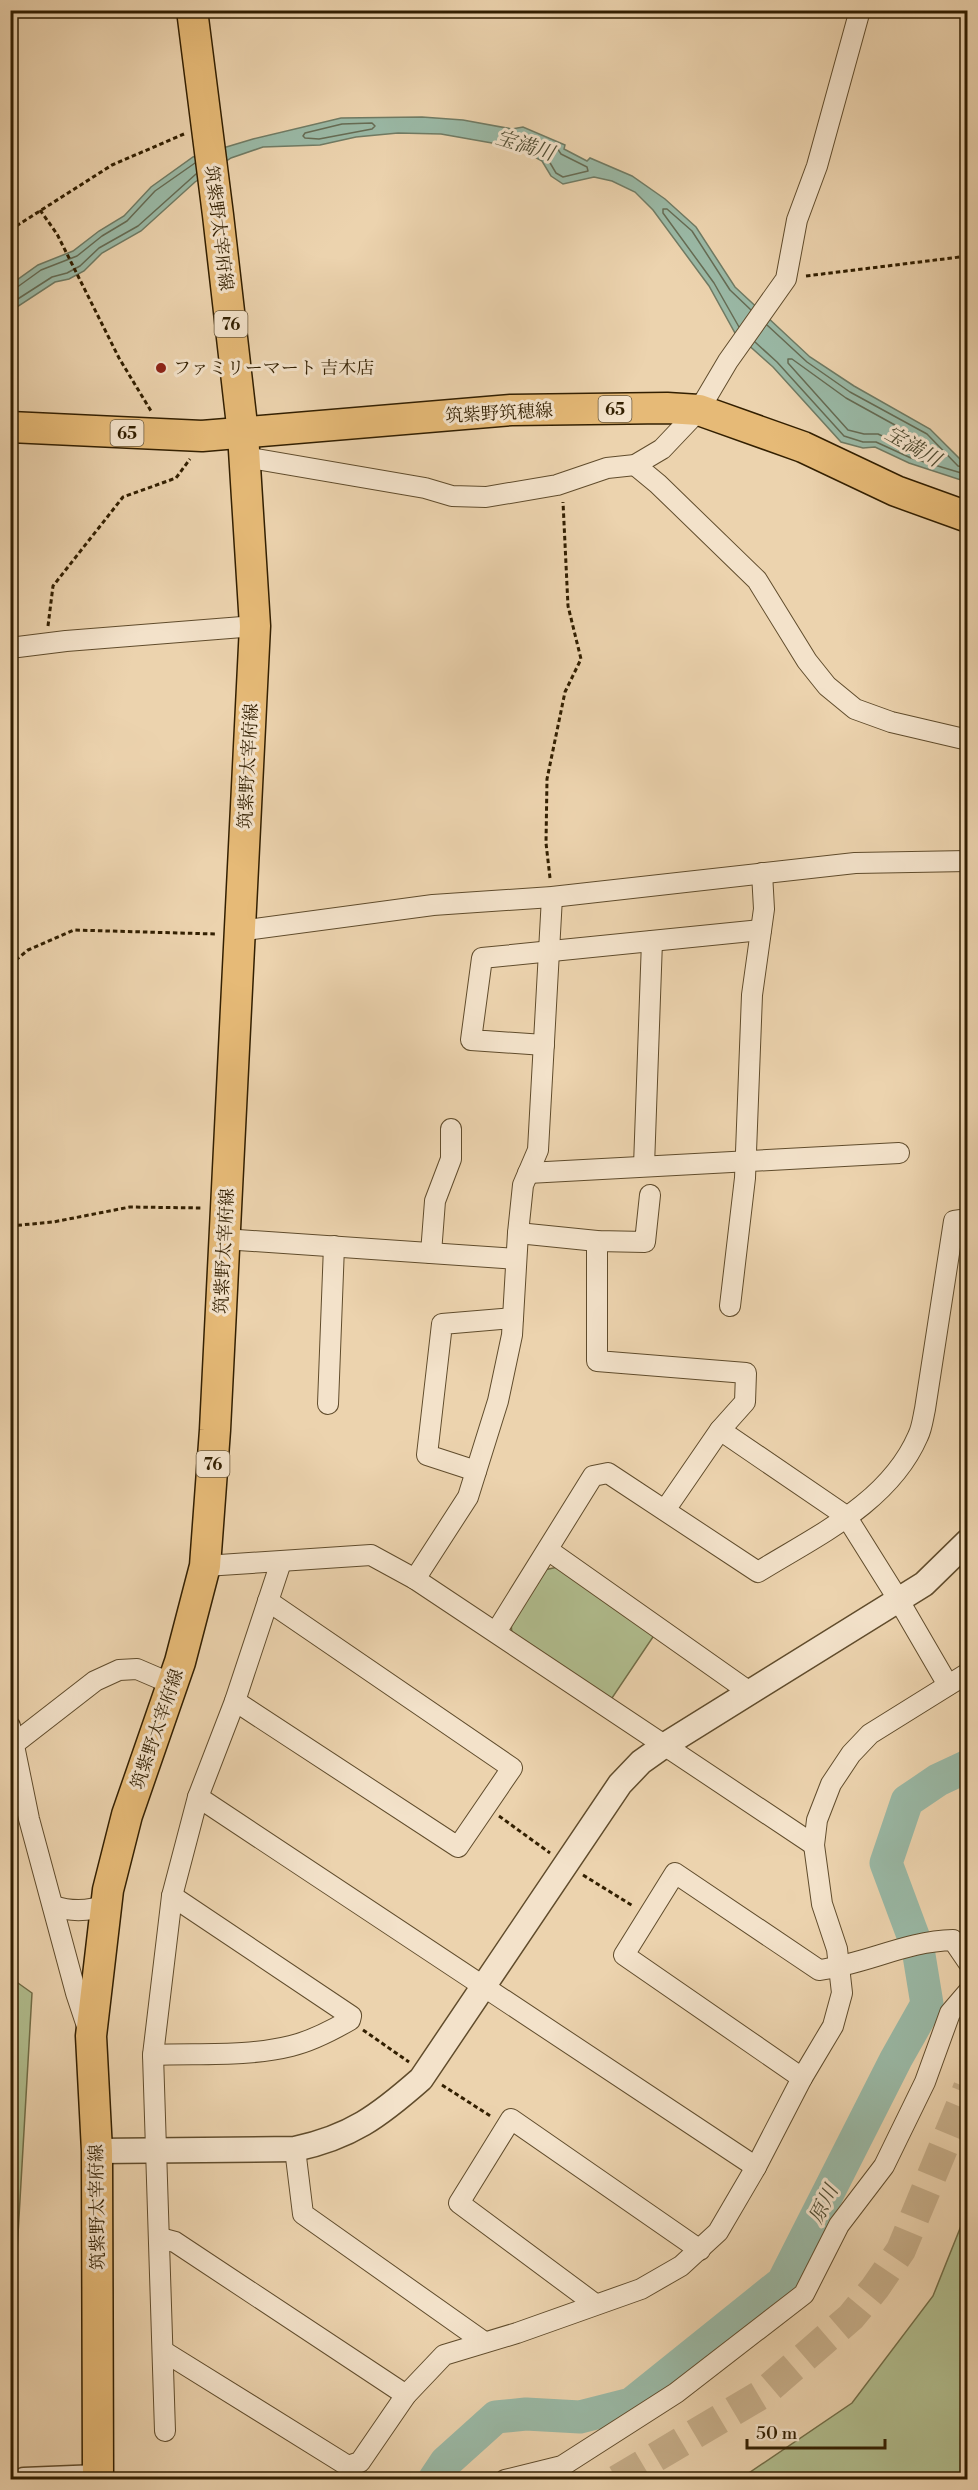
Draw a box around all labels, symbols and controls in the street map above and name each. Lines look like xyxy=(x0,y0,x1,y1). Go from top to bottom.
water label: 宝満川 xyxy=(492,126,559,168)
street label: 筑紫野太宰府線 xyxy=(199,164,238,292)
road number: 76 xyxy=(214,311,248,337)
place label: ファミリーマート 吉木店 xyxy=(173,357,374,380)
marker: ファミリーマート 吉木店 xyxy=(154,361,168,375)
road number: 65 xyxy=(598,396,632,422)
street label: 筑紫野筑穂線 xyxy=(444,399,554,428)
road number: 65 xyxy=(110,420,144,446)
water label: 宝満川 xyxy=(880,421,946,474)
street label: 筑紫野太宰府線 xyxy=(234,703,263,830)
street label: 筑紫野太宰府線 xyxy=(210,1188,239,1315)
road number: 76 xyxy=(196,1451,230,1477)
street label: 筑紫野太宰府線 xyxy=(126,1666,189,1792)
street label: 筑紫野太宰府線 xyxy=(85,2144,110,2270)
water label: 原川 xyxy=(804,2179,845,2228)
scale bar xyxy=(747,2412,885,2450)
text: 50 m xyxy=(756,2422,798,2445)

